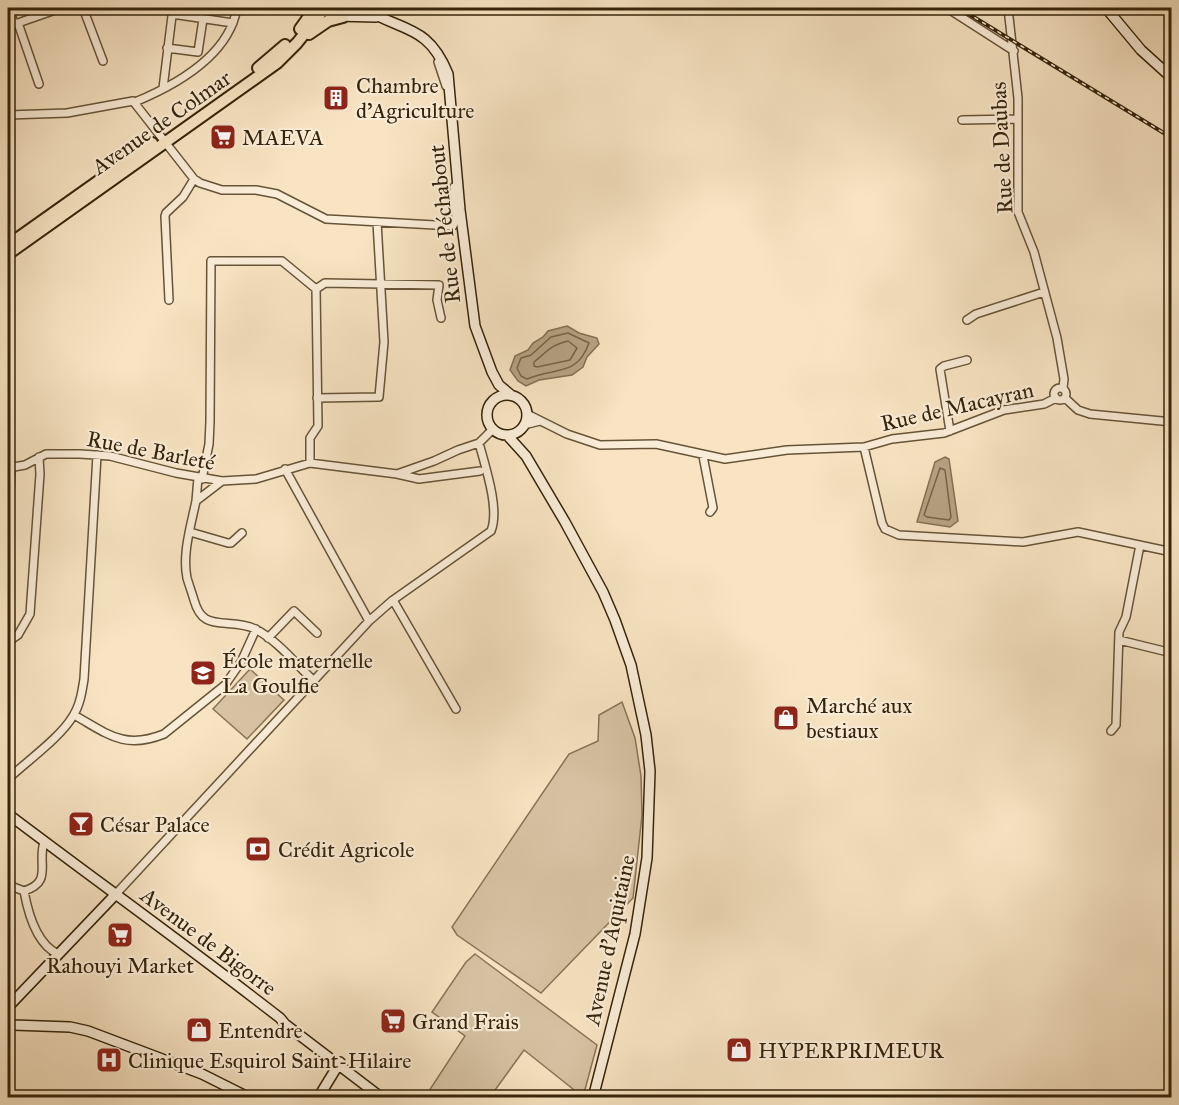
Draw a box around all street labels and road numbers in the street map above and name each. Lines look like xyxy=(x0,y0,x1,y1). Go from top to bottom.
street label: Avenue de Colmar xyxy=(86,64,237,181)
street label: Rue de Daubas xyxy=(985,81,1018,215)
street label: Rue de Péchabout xyxy=(423,143,466,305)
street label: Rue de Macayran xyxy=(878,376,1036,437)
street label: Rue de Barleté xyxy=(85,425,218,476)
street label: Avenue d'Aquitaine xyxy=(578,852,641,1029)
street label: Avenue de Bigorre xyxy=(135,881,282,1001)

